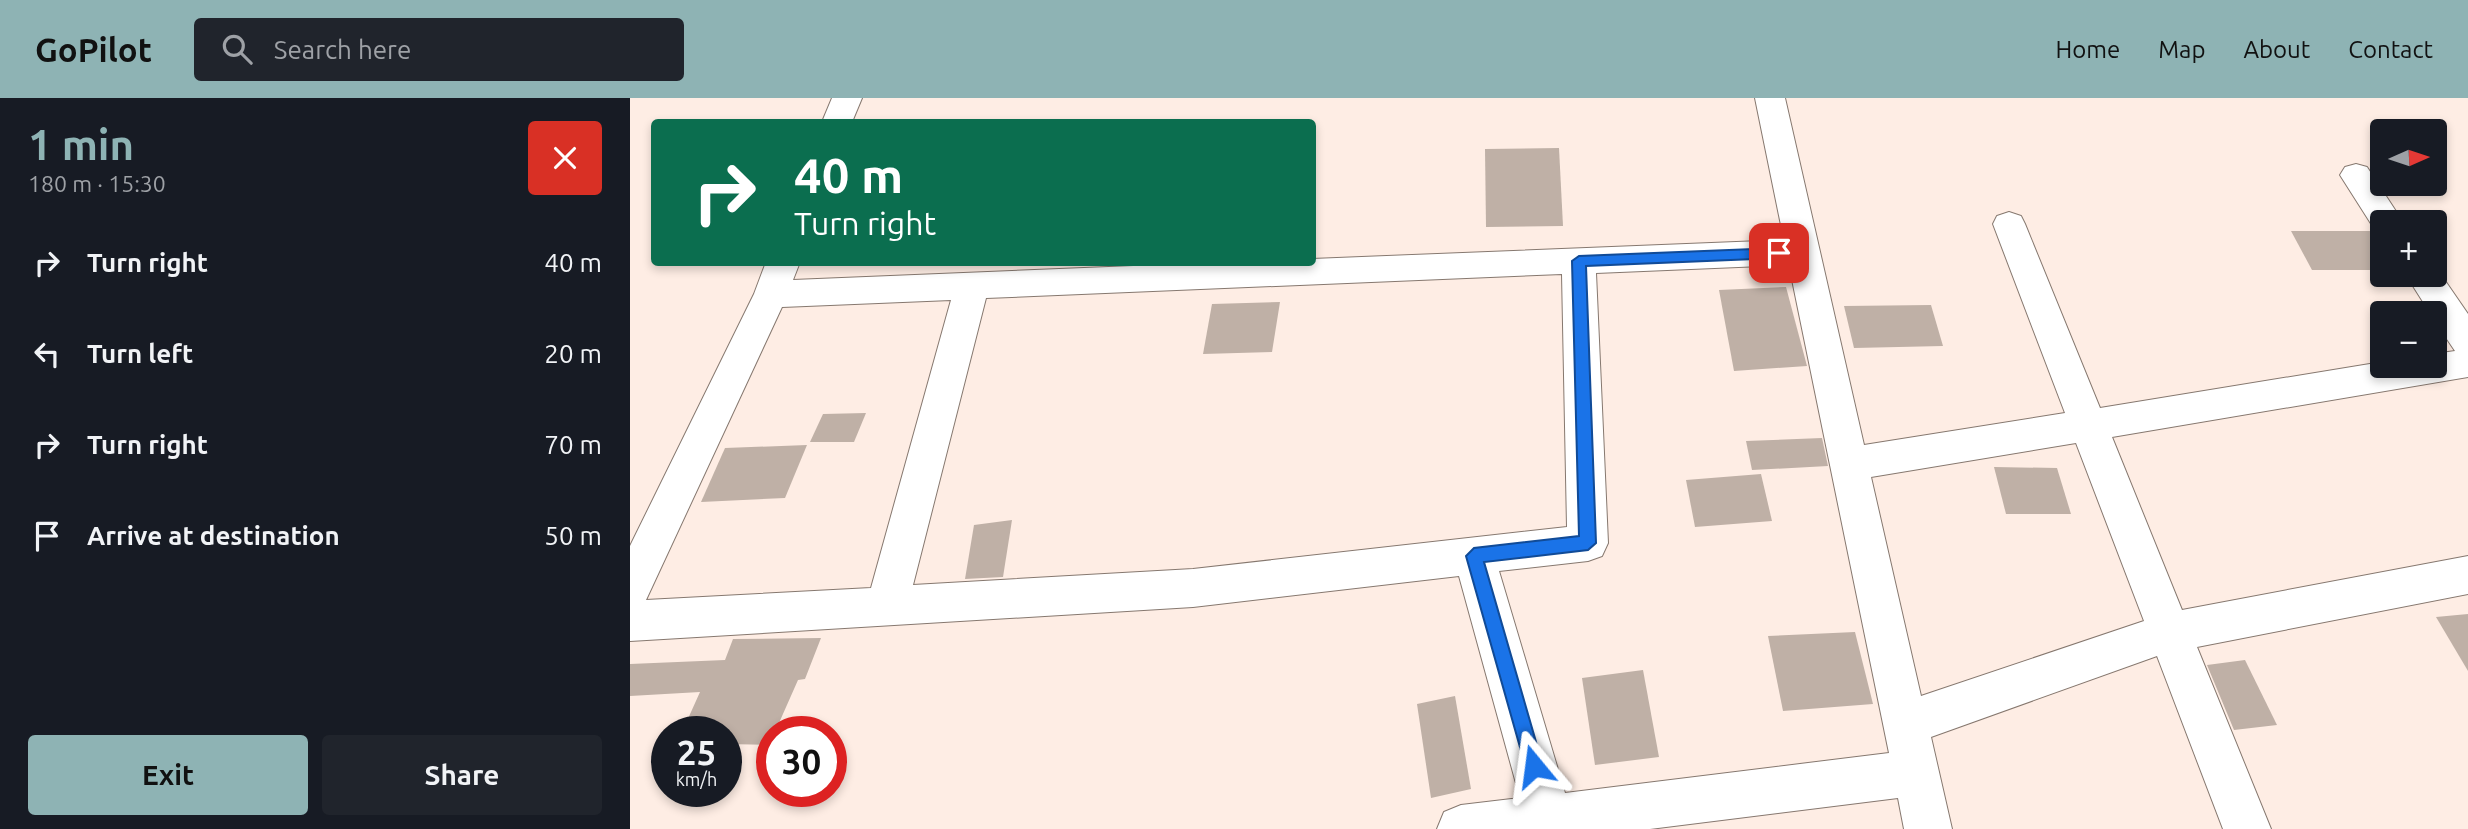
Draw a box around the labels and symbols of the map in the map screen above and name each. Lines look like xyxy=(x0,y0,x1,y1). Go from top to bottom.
north arrow xyxy=(2370,119,2446,196)
pin xyxy=(1749,223,1809,283)
speed limit sign: 30 xyxy=(756,716,847,807)
position arrow xyxy=(1497,729,1571,803)

